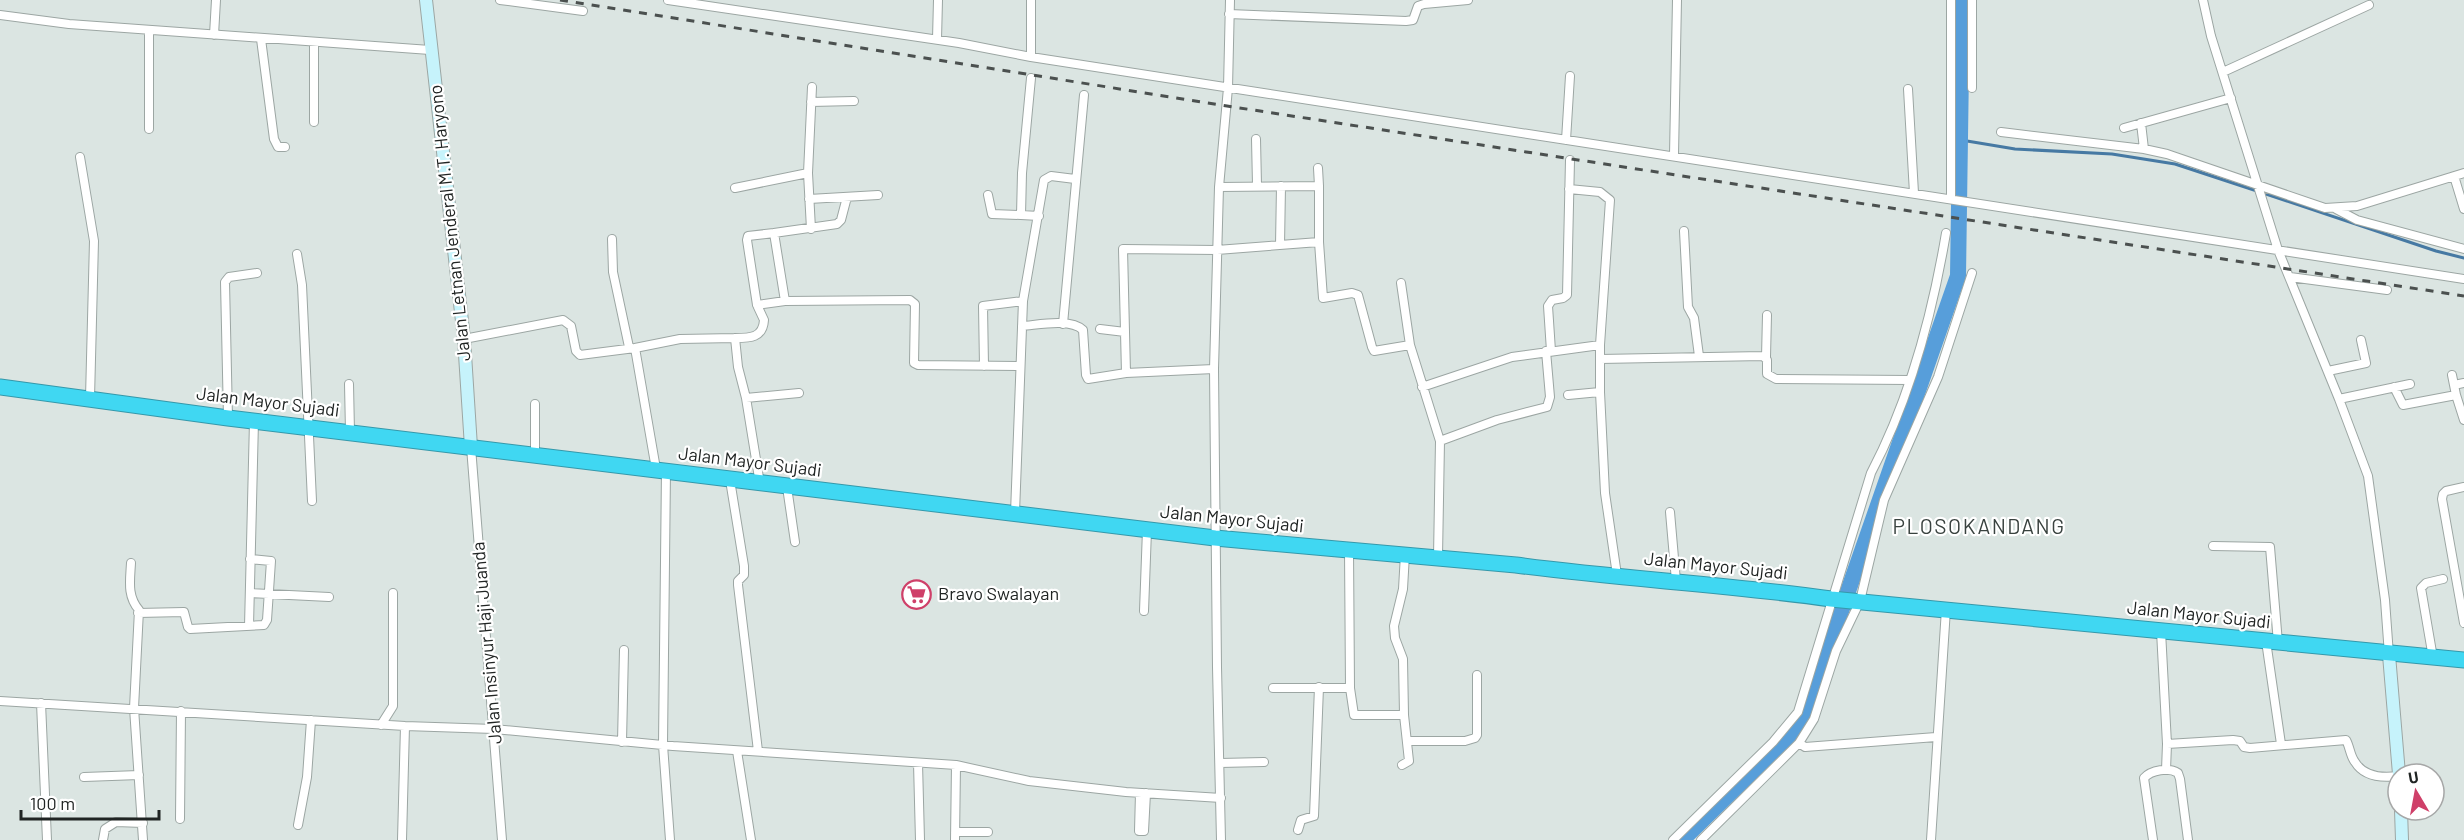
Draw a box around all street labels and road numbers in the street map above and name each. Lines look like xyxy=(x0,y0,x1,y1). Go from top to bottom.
street label: Jalan Letnan Jenderal M.T. Haryono xyxy=(424,84,474,362)
street label: Jalan Mayor Sujadi xyxy=(195,381,341,421)
street label: Jalan Mayor Sujadi xyxy=(677,441,823,481)
street label: Jalan Mayor Sujadi xyxy=(1159,500,1305,536)
street label: Jalan Insinyur Haji Juanda xyxy=(466,541,506,745)
street label: Jalan Mayor Sujadi xyxy=(1643,547,1789,583)
street label: Jalan Mayor Sujadi xyxy=(2126,596,2272,632)

